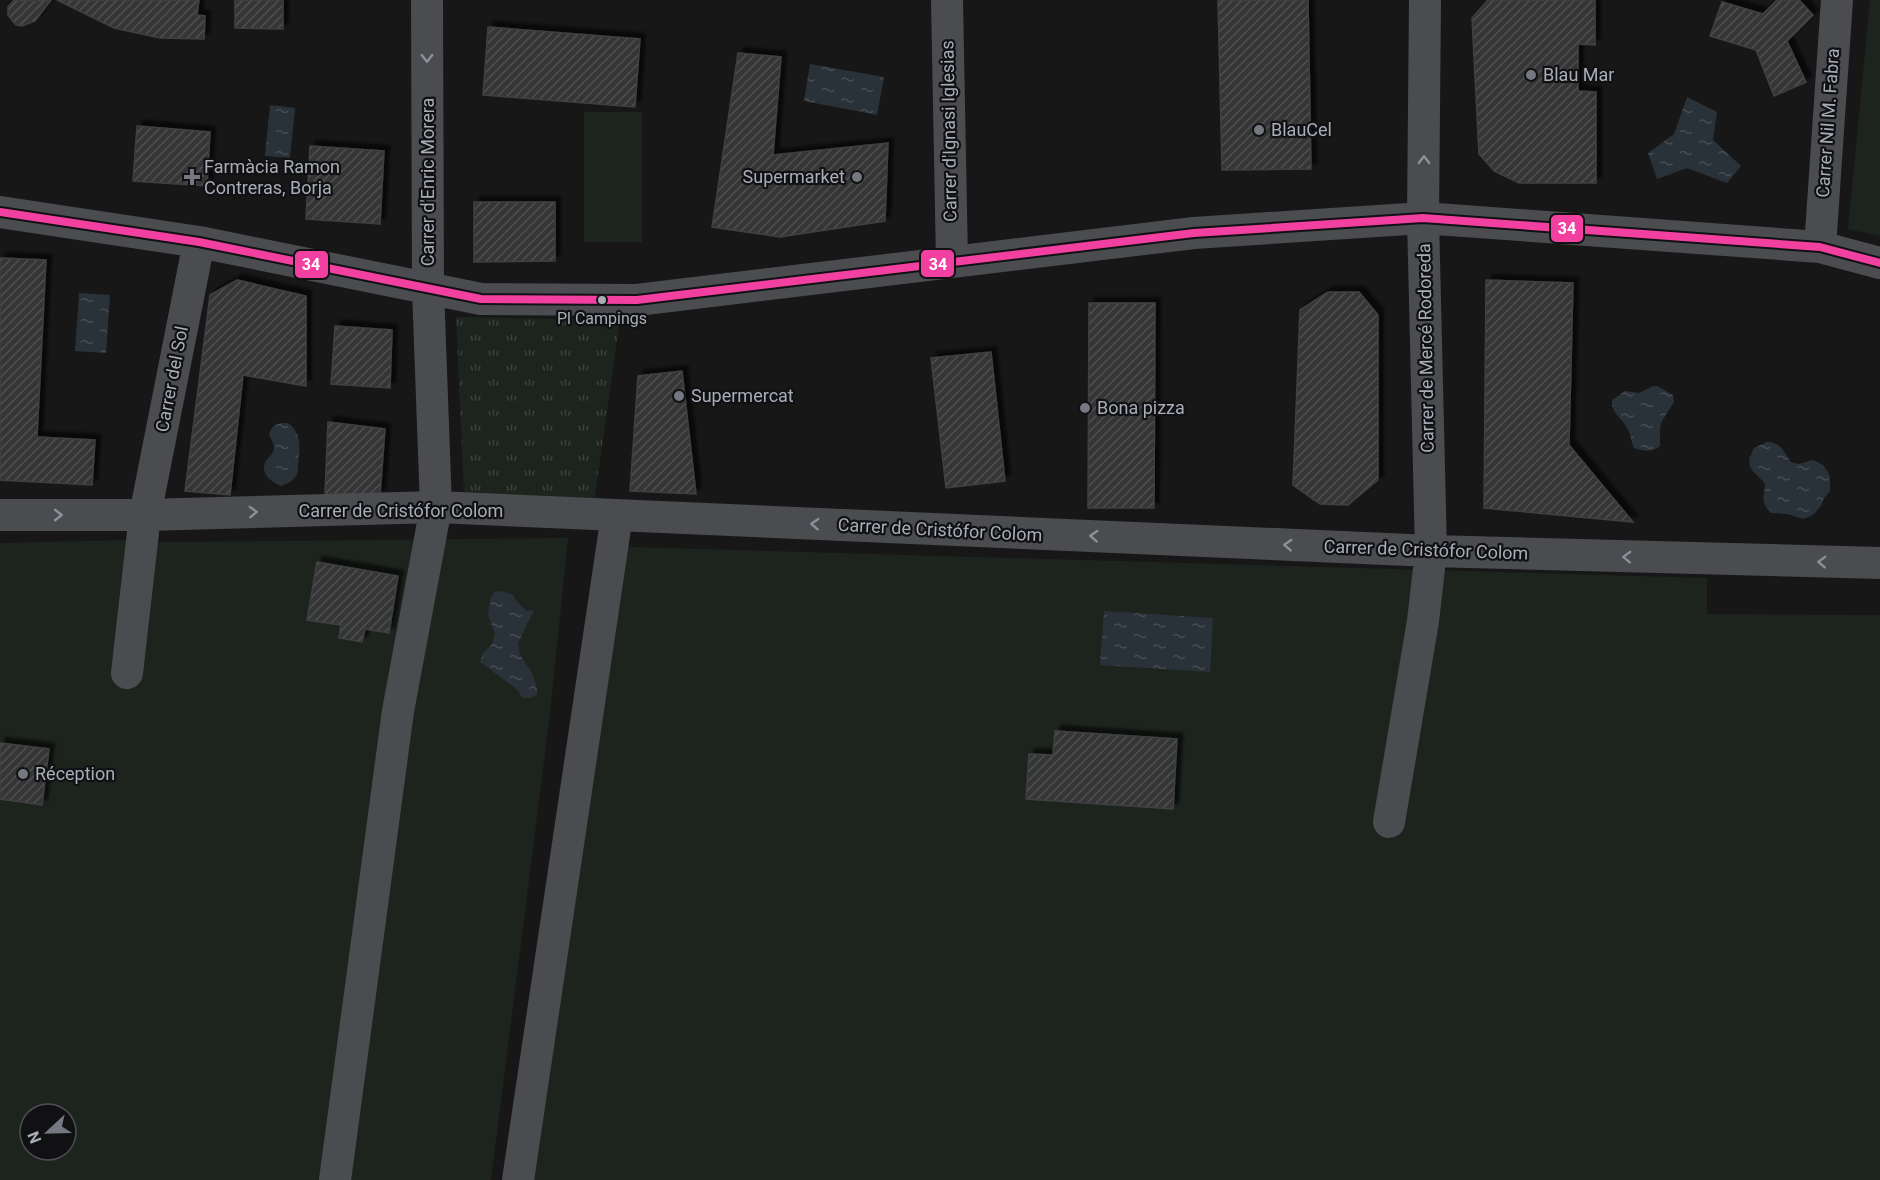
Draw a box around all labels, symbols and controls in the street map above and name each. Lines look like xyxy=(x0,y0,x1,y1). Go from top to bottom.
street label: Carrer d'Ignasi Iglesias xyxy=(936,40,961,222)
street label: Carrer Nil M. Fabra xyxy=(1812,48,1843,198)
one-way arrow xyxy=(421,54,433,63)
place label: Blau Mar xyxy=(1543,64,1614,85)
marker: Blau Mar xyxy=(1524,68,1538,82)
street label: Carrer d'Enric Morera xyxy=(417,98,438,266)
place label: BlauCel xyxy=(1271,119,1332,140)
marker: BlauCel xyxy=(1252,123,1266,137)
one-way arrow xyxy=(1418,155,1430,164)
place label: Farmàcia Ramon Contreras, Borja xyxy=(204,156,340,198)
place label: Supermarket xyxy=(743,166,845,187)
marker: Farmàcia Ramon Contreras, Borja xyxy=(185,170,199,184)
marker: Supermarket xyxy=(850,170,864,184)
line badge: 34 xyxy=(1550,214,1584,243)
text: 34 xyxy=(1558,219,1576,238)
street label: Carrer de Mercé Rodoreda xyxy=(1413,243,1438,453)
line badge: 34 xyxy=(920,249,955,278)
line badge: 34 xyxy=(294,250,329,279)
text: 34 xyxy=(302,255,320,274)
text: 34 xyxy=(929,255,947,274)
marker: Pl Campings xyxy=(596,294,608,306)
place label: Pl Campings xyxy=(557,309,647,328)
street label: Carrer del Sol xyxy=(151,324,192,434)
place label: Supermercat xyxy=(691,385,794,406)
marker: Supermercat xyxy=(672,389,686,403)
place label: Bona pizza xyxy=(1097,397,1185,418)
marker: Bona pizza xyxy=(1078,401,1092,415)
street label: Carrer de Cristófor Colom xyxy=(299,500,503,521)
one-way arrow xyxy=(249,506,258,519)
one-way arrow xyxy=(54,509,63,521)
street label: Carrer de Cristófor Colom xyxy=(837,514,1043,545)
one-way arrow xyxy=(810,517,819,530)
one-way arrow xyxy=(1089,530,1098,543)
street label: Carrer de Cristófor Colom xyxy=(1323,535,1529,564)
one-way arrow xyxy=(1284,539,1293,552)
one-way arrow xyxy=(1622,550,1631,563)
one-way arrow xyxy=(1817,556,1826,568)
place label: Réception xyxy=(35,763,115,784)
marker: Réception xyxy=(16,767,30,781)
north arrow xyxy=(18,1102,78,1162)
text: N xyxy=(24,1129,45,1146)

